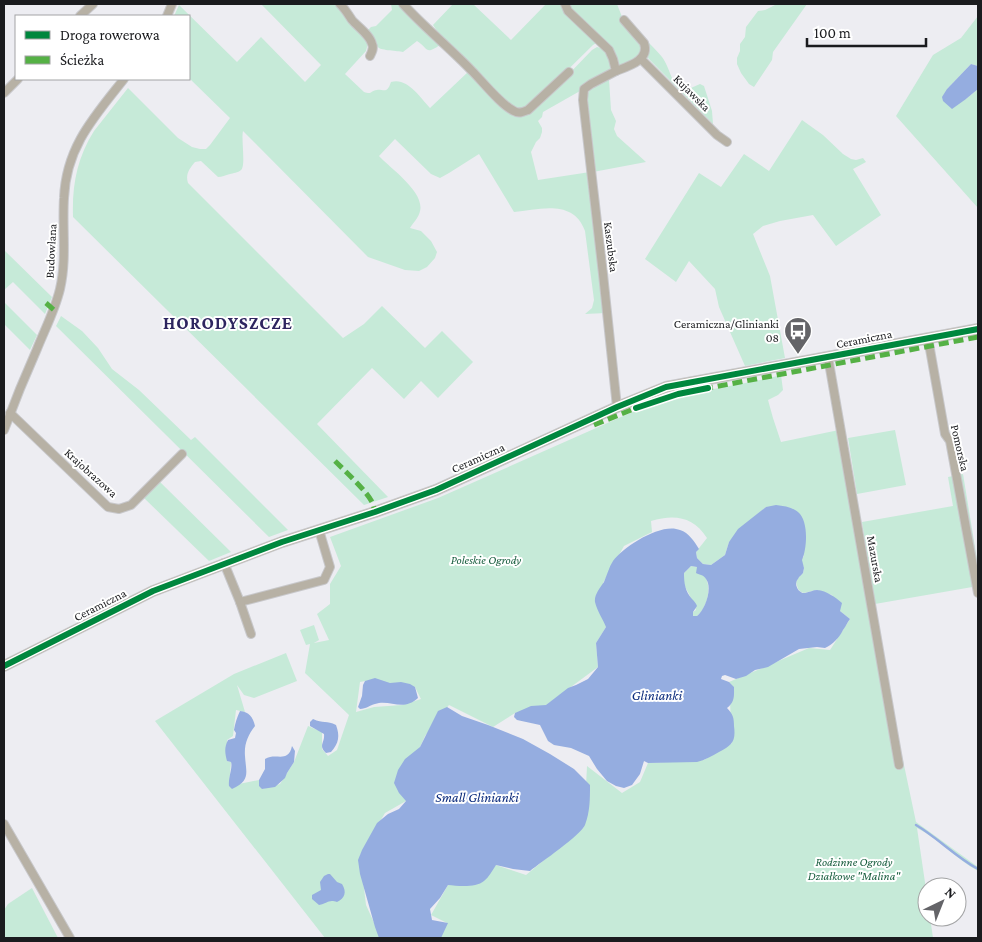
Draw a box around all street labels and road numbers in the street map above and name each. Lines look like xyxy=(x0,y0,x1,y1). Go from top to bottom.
street label: Kujawska xyxy=(671,72,714,115)
street label: Kaszubska xyxy=(601,221,621,273)
street label: Budowlana xyxy=(43,223,59,279)
street label: Ceramiczna xyxy=(835,327,894,351)
street label: Pomorska xyxy=(948,423,972,473)
street label: Ceramiczna xyxy=(449,440,507,476)
street label: Krajobrazowa xyxy=(62,446,121,501)
street label: Mazurska xyxy=(864,535,886,584)
street label: Ceramiczna xyxy=(72,586,129,624)

